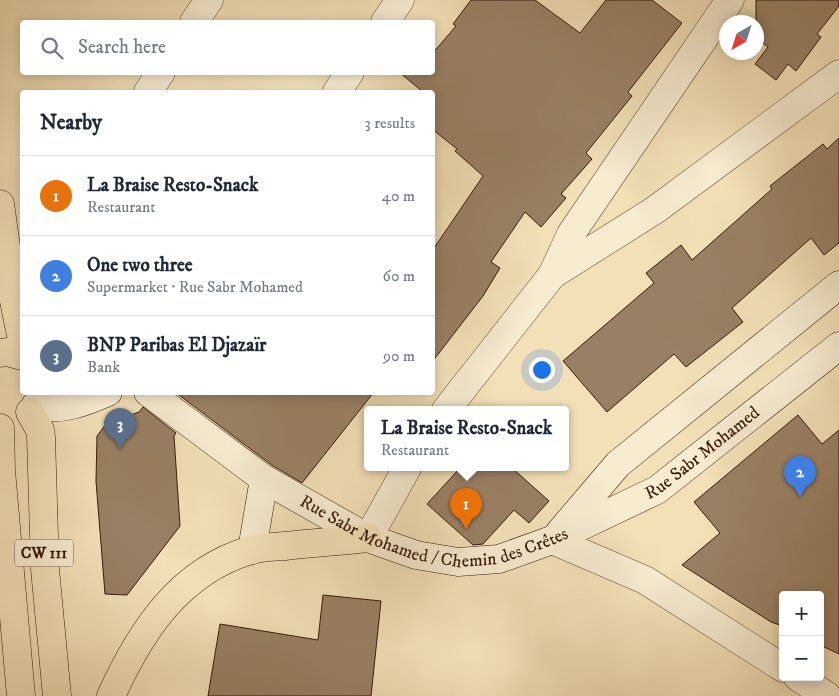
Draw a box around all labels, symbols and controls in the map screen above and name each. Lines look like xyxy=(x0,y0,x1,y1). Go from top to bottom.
north arrow xyxy=(719,15,764,60)
search box xyxy=(20,20,435,75)
icon: search xyxy=(38,34,66,62)
text: Search here xyxy=(78,36,166,59)
text: Nearby xyxy=(40,110,102,136)
text: 3 results xyxy=(365,113,415,133)
text: La Braise Resto-Snack xyxy=(87,174,258,197)
text: 1 xyxy=(53,186,59,206)
text: 40 m xyxy=(382,186,415,206)
text: Restaurant xyxy=(87,197,155,217)
text: One two three xyxy=(87,254,193,277)
text: 2 xyxy=(52,266,60,286)
text: 60 m xyxy=(383,266,415,286)
text: Supermarket · Rue Sabr Mohamed xyxy=(87,277,303,297)
text: BNP Paribas El Djazaïr xyxy=(87,334,266,357)
text: 3 xyxy=(53,346,59,366)
text: 90 m xyxy=(383,346,415,366)
text: Bank xyxy=(87,357,120,377)
your location xyxy=(529,357,555,383)
street label: Rue Sabr Mohamed xyxy=(642,402,764,505)
popup xyxy=(364,406,569,471)
pin: 3 xyxy=(104,408,136,449)
text: La Braise Resto-Snack xyxy=(381,417,552,440)
text: Restaurant xyxy=(381,440,449,460)
pin: 2 xyxy=(784,456,816,497)
pin: 1 xyxy=(450,488,482,529)
street label: Rue Sabr Mohamed / Chemin des Crêtes xyxy=(296,491,572,574)
road number: CW 111 xyxy=(15,540,73,566)
map controls xyxy=(779,591,824,681)
button: + xyxy=(779,591,824,636)
button: − xyxy=(779,636,824,681)

